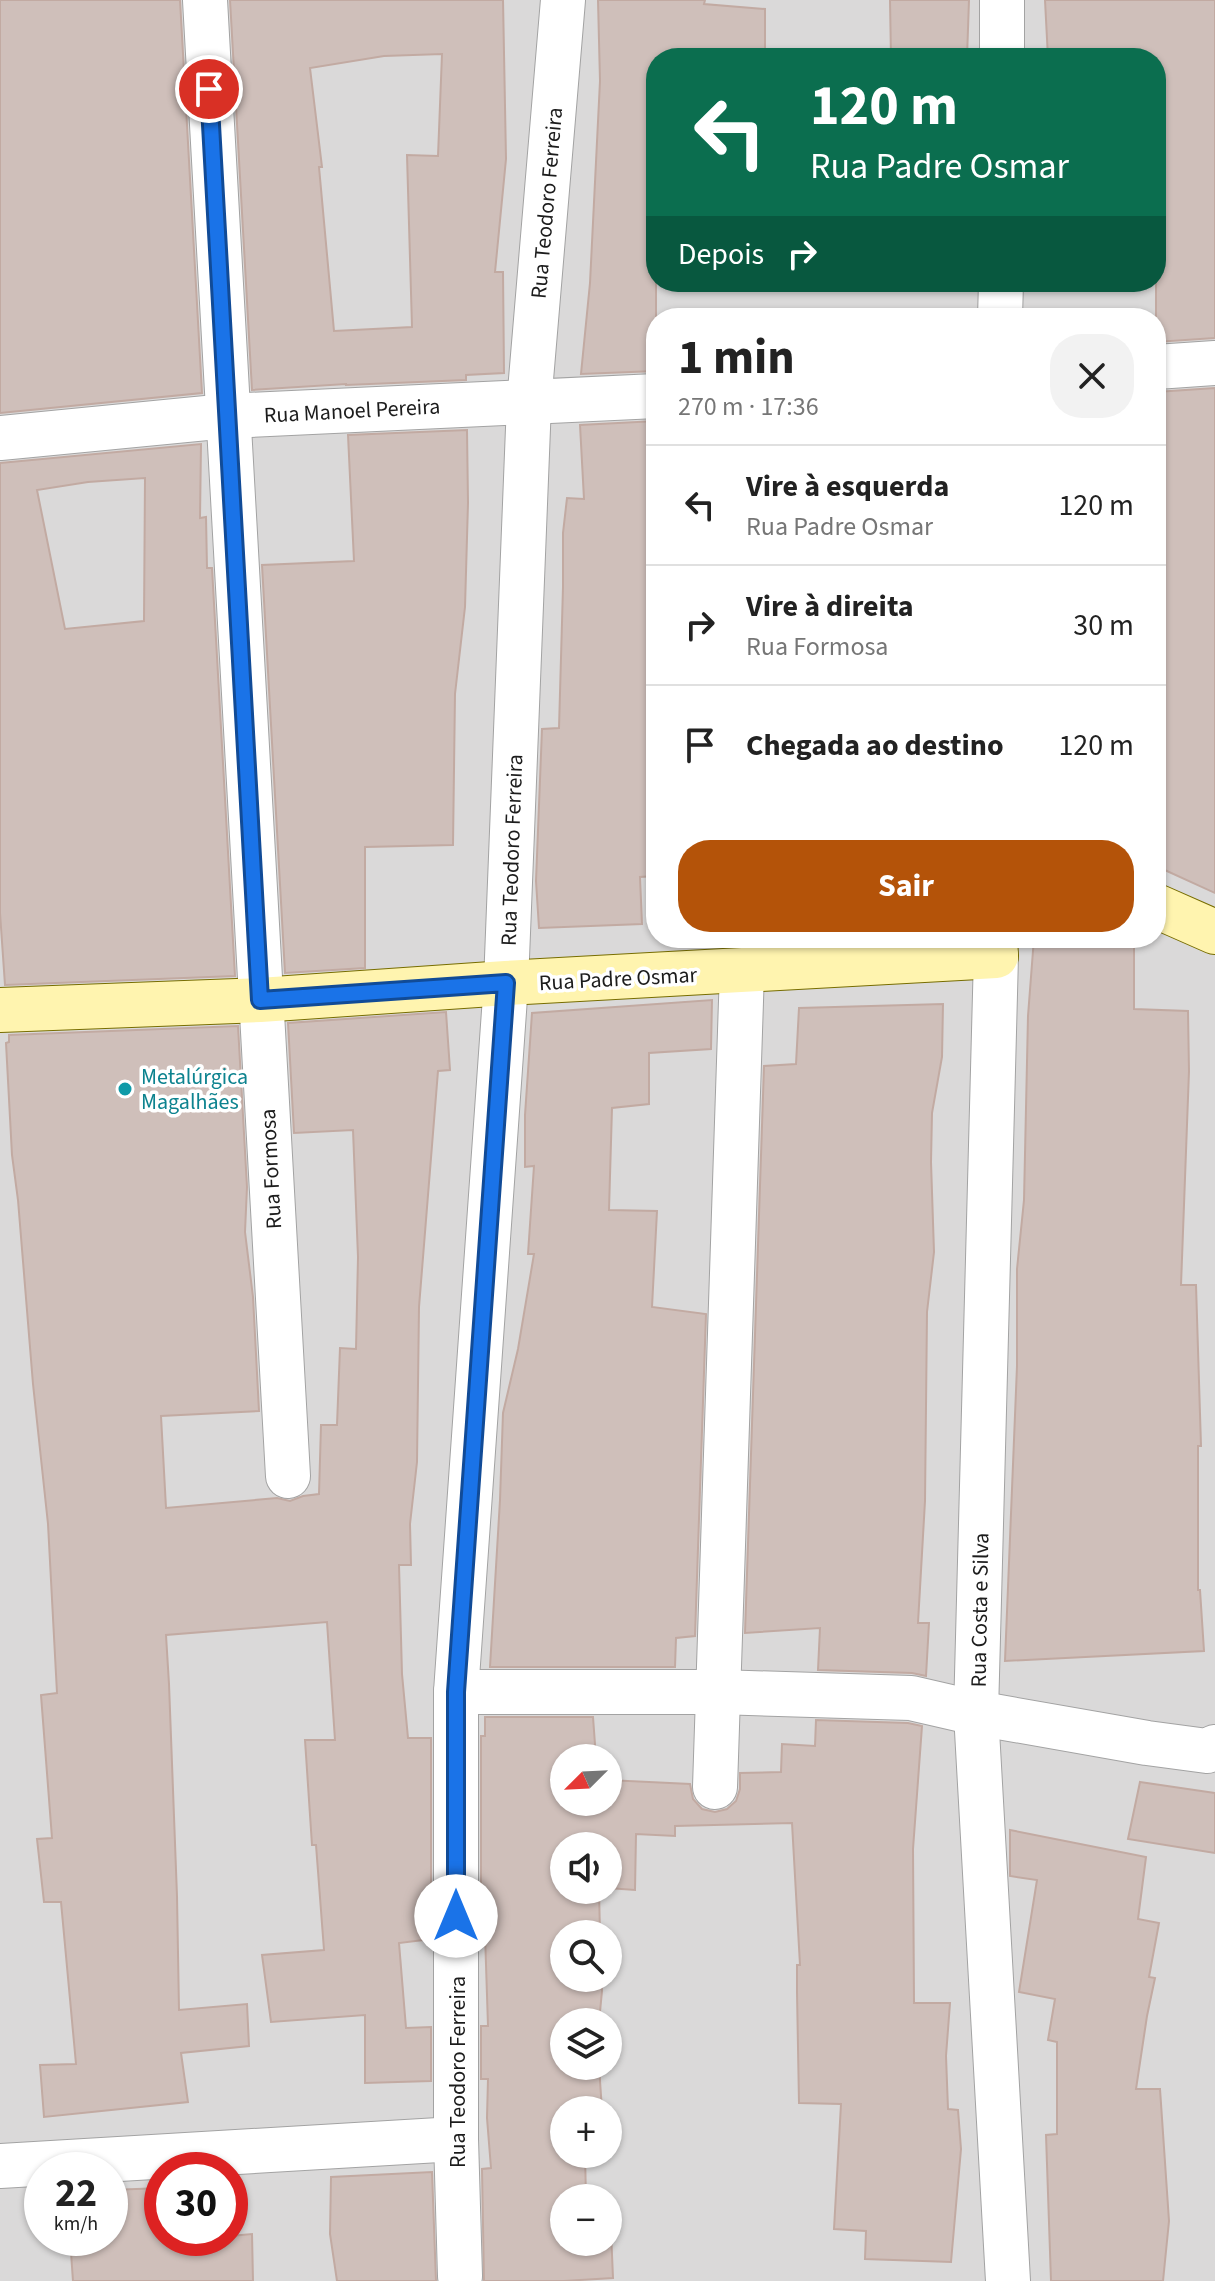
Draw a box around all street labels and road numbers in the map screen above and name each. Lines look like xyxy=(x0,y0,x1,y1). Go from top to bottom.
street label: Rua Teodoro Ferreira xyxy=(523,106,571,300)
street label: Rua Manoel Pereira xyxy=(263,390,441,432)
street label: Rua Teodoro Ferreira xyxy=(493,753,531,947)
street label: Rua Padre Osmar xyxy=(538,959,698,999)
street label: Rua Formosa xyxy=(252,1108,290,1230)
street label: Rua Costa e Silva xyxy=(963,1532,997,1688)
street label: Rua Teodoro Ferreira xyxy=(442,1976,474,2168)

